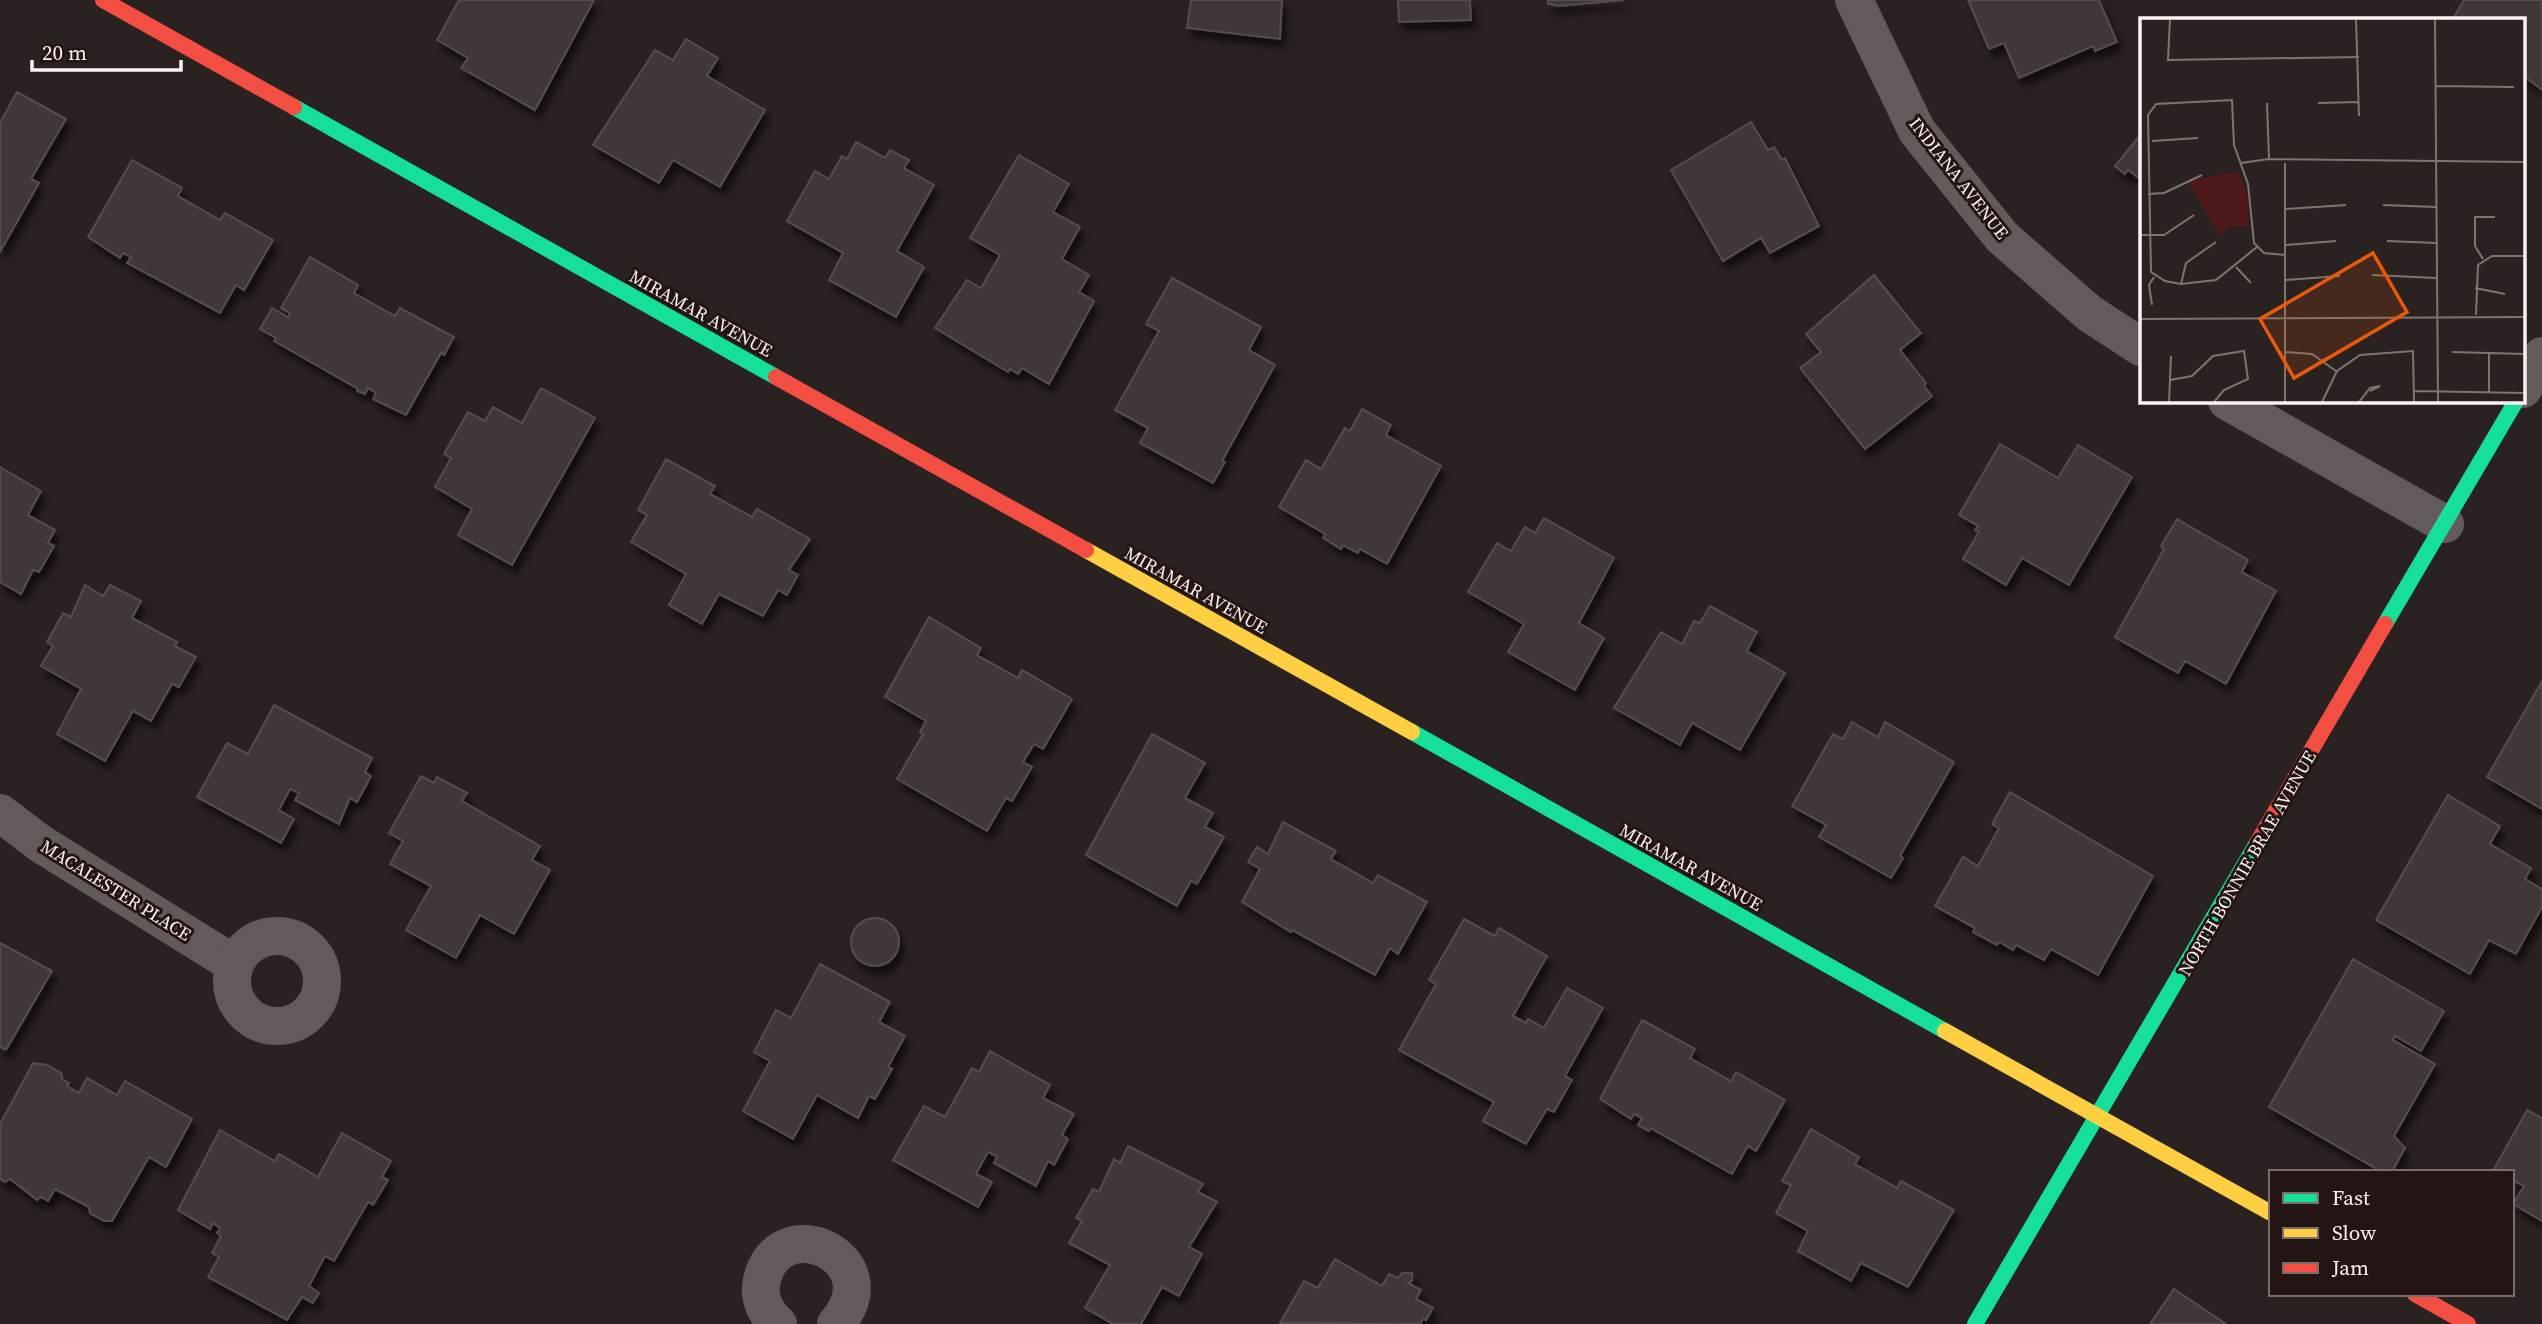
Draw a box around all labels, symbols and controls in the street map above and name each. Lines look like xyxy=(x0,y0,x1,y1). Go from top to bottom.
inset map xyxy=(2140,18,2524,402)
scale bar xyxy=(32,28,180,72)
text: 20 m xyxy=(42,38,87,67)
street label: INDIANA AVENUE xyxy=(1903,112,2015,244)
street label: MIRAMAR AVENUE xyxy=(625,263,777,363)
street label: MIRAMAR AVENUE xyxy=(1120,540,1272,640)
street label: NORTH BONNIE BRAE AVENUE xyxy=(2172,746,2322,980)
street label: MIRAMAR AVENUE xyxy=(1615,817,1767,917)
street label: MACALESTER PLACE xyxy=(36,834,196,947)
legend xyxy=(2269,1170,2514,1296)
text: Fast xyxy=(2332,1183,2370,1212)
text: Slow xyxy=(2332,1218,2376,1247)
text: Jam xyxy=(2331,1253,2369,1282)

